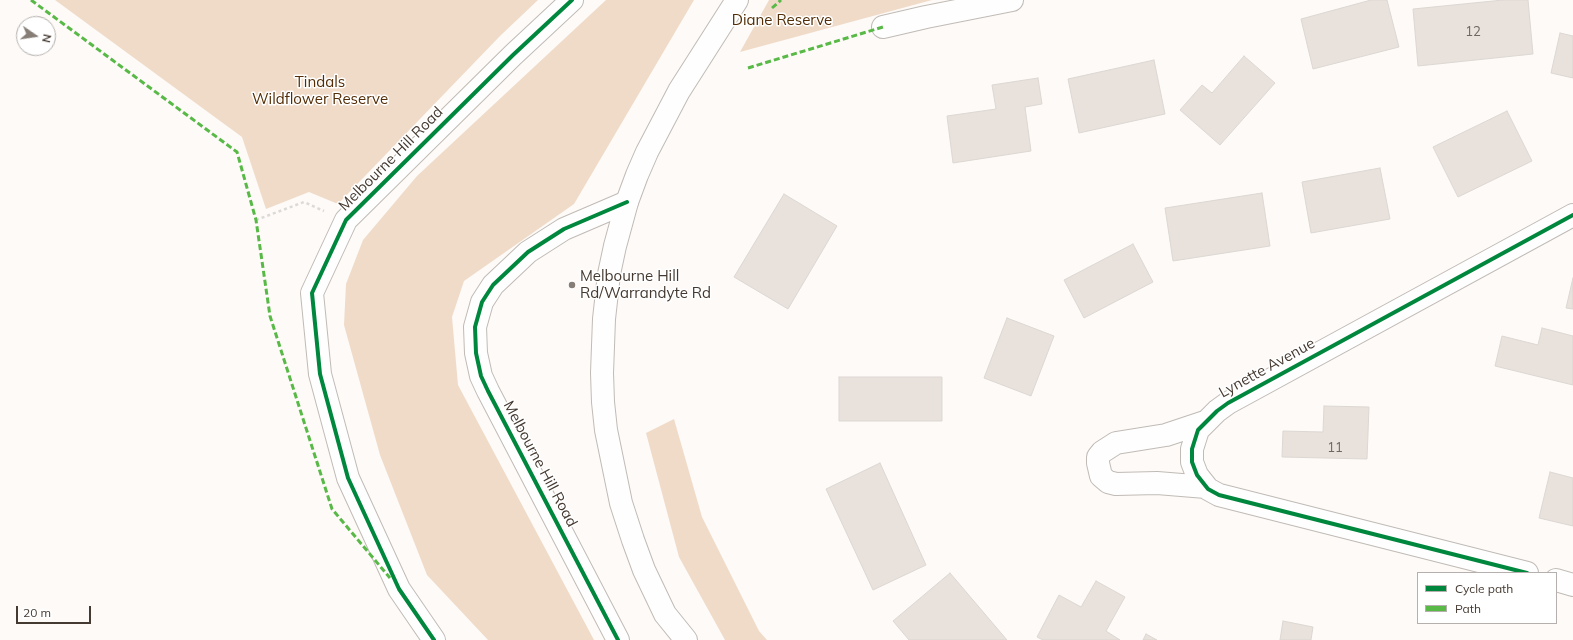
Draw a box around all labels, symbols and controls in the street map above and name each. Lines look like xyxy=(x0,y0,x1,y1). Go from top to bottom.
park label: Diane Reserve xyxy=(732,11,832,29)
north arrow xyxy=(16,16,56,56)
house number: 12 xyxy=(1465,24,1481,40)
text: N xyxy=(39,33,54,44)
park label: Tindals Wildflower Reserve xyxy=(252,73,388,108)
street label: Melbourne Hill Road xyxy=(335,103,447,215)
place label: Melbourne Hill Rd/Warrandyte Rd xyxy=(580,267,711,302)
marker: Melbourne Hill Rd/Warrandyte Rd xyxy=(567,280,577,290)
street label: Lynette Avenue xyxy=(1216,334,1318,402)
street label: Melbourne Hill Road xyxy=(499,398,581,530)
house number: 11 xyxy=(1327,440,1343,456)
legend xyxy=(1417,572,1557,624)
text: Cycle path xyxy=(1455,581,1513,596)
scale bar xyxy=(18,598,93,624)
text: Path xyxy=(1455,601,1481,616)
text: 20 m xyxy=(23,605,51,620)

